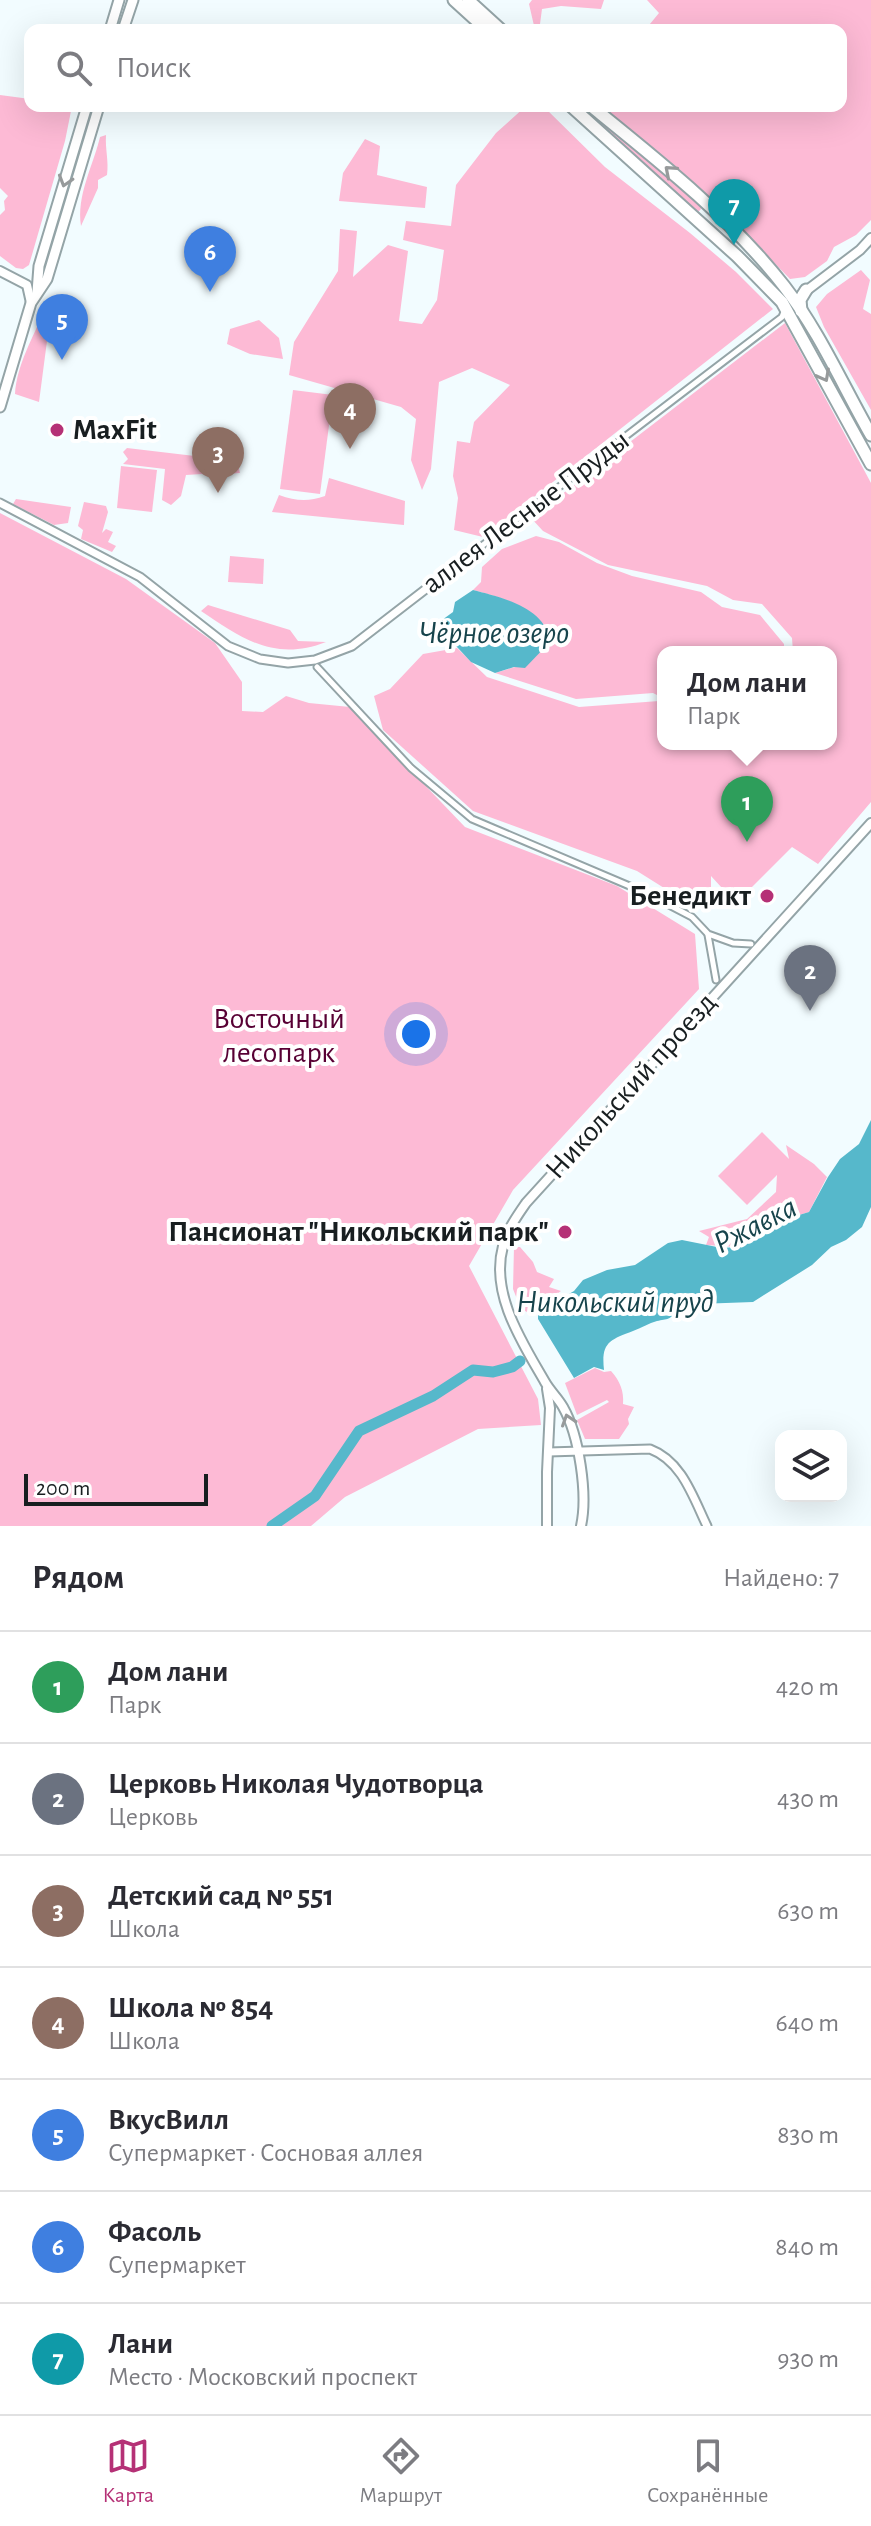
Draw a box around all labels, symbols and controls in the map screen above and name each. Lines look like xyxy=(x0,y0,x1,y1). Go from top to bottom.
search box xyxy=(24,24,847,112)
icon: search xyxy=(52,46,96,90)
text: Поиск xyxy=(116,53,191,83)
one-way arrow xyxy=(664,167,679,181)
one-way arrow xyxy=(58,173,74,187)
pin: 7 xyxy=(708,179,760,245)
pin: 6 xyxy=(184,226,236,292)
pin: 5 xyxy=(36,294,88,360)
one-way arrow xyxy=(814,368,830,382)
pin: 4 xyxy=(324,383,376,449)
place label: MaxFit xyxy=(73,415,157,445)
marker: MaxFit xyxy=(48,421,66,439)
street label: аллея Лесные Пруды xyxy=(417,425,635,599)
pin: 3 xyxy=(192,427,244,493)
water label: Чёрное озеро xyxy=(419,617,569,650)
popup xyxy=(657,646,837,750)
text: Дом лани xyxy=(687,668,807,698)
text: Парк xyxy=(687,703,740,729)
pin: 1 xyxy=(721,776,773,842)
place label: Бенедикт xyxy=(629,881,751,911)
marker: Бенедикт xyxy=(758,887,776,905)
pin: 2 xyxy=(784,945,836,1011)
street label: Никольский проезд xyxy=(540,987,722,1185)
park label: Восточный лесопарк xyxy=(213,1004,345,1068)
your location xyxy=(396,1014,436,1054)
water label: Ржавка xyxy=(708,1191,802,1259)
place label: Пансионат "Никольский парк" xyxy=(168,1217,549,1247)
marker: Пансионат "Никольский парк" xyxy=(556,1223,574,1241)
water label: Никольский пруд xyxy=(516,1286,714,1319)
one-way arrow xyxy=(561,1414,577,1428)
map controls xyxy=(775,1430,847,1502)
button: layers xyxy=(775,1430,847,1502)
scale bar xyxy=(24,1470,208,1506)
text: 200 m xyxy=(36,1477,90,1499)
text: Рядом xyxy=(32,1561,124,1595)
text: Найдено: 7 xyxy=(723,1565,839,1591)
text: Дом лани xyxy=(108,1657,228,1687)
text: 1 xyxy=(53,1674,63,1700)
text: 420 m xyxy=(776,1674,839,1700)
text: Парк xyxy=(108,1692,161,1718)
text: Церковь Николая Чудотворца xyxy=(108,1769,484,1799)
text: 2 xyxy=(52,1786,64,1812)
text: 430 m xyxy=(777,1786,839,1812)
text: Церковь xyxy=(108,1804,198,1830)
text: Детский сад № 551 xyxy=(108,1881,334,1911)
text: 3 xyxy=(52,1898,64,1924)
text: 630 m xyxy=(777,1898,839,1924)
text: Школа xyxy=(108,1916,180,1942)
text: Школа № 854 xyxy=(108,1993,273,2023)
text: 4 xyxy=(51,2010,65,2036)
text: 640 m xyxy=(775,2010,839,2036)
text: Школа xyxy=(108,2028,180,2054)
text: ВкусВилл xyxy=(108,2105,229,2135)
text: 5 xyxy=(52,2122,64,2148)
text: 830 m xyxy=(777,2122,839,2148)
text: Супермаркет · Сосновая аллея xyxy=(108,2140,423,2166)
text: Фасоль xyxy=(108,2217,201,2247)
text: 6 xyxy=(52,2234,64,2260)
text: 840 m xyxy=(775,2234,839,2260)
text: Супермаркет xyxy=(108,2252,246,2278)
text: Лани xyxy=(108,2329,173,2359)
text: 7 xyxy=(52,2346,64,2372)
text: 930 m xyxy=(777,2346,839,2372)
text: Место · Московский проспект xyxy=(108,2364,417,2390)
tab: Карта xyxy=(103,2434,154,2508)
tab: Маршрут xyxy=(359,2434,442,2508)
tab: Сохранённые xyxy=(647,2434,768,2508)

